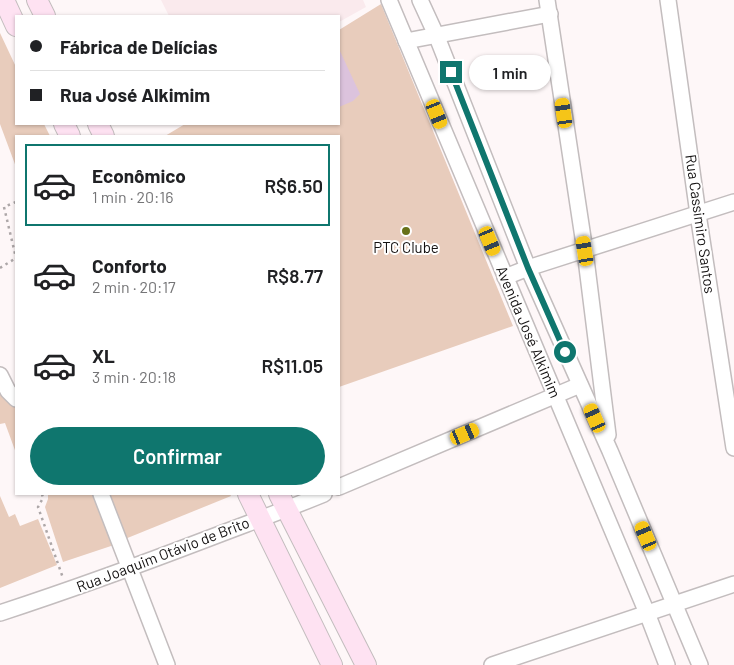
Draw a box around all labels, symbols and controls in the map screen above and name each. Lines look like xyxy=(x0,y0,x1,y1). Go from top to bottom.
text: Fábrica de Delícias xyxy=(60,35,217,58)
callout: 1 min xyxy=(468,54,551,90)
route end xyxy=(440,61,462,83)
text: 1 min xyxy=(493,63,527,82)
text: Rua José Alkimim xyxy=(60,83,210,106)
car xyxy=(424,97,449,131)
car xyxy=(554,97,573,129)
street label: Rua Cassimiro Santos xyxy=(682,153,720,295)
icon: car xyxy=(32,163,77,208)
text: Econômico xyxy=(92,164,186,187)
text: R$6.50 xyxy=(264,174,323,197)
text: 1 min · 20:16 xyxy=(92,187,173,206)
car xyxy=(477,224,502,258)
marker: PTC Clube xyxy=(400,225,412,237)
car xyxy=(575,235,594,267)
place label: PTC Clube xyxy=(373,238,439,256)
icon: car xyxy=(32,253,77,298)
text: Conforto xyxy=(92,254,167,277)
street label: Avenida José Alkimim xyxy=(493,263,565,400)
text: R$8.77 xyxy=(267,264,323,287)
text: 2 min · 20:17 xyxy=(92,277,176,296)
route start xyxy=(554,341,576,363)
icon: car xyxy=(32,343,77,388)
text: XL xyxy=(92,344,115,367)
text: R$11.05 xyxy=(262,354,323,377)
text: 3 min · 20:18 xyxy=(92,367,176,386)
car xyxy=(582,401,607,435)
car xyxy=(448,421,481,447)
button: Confirmar xyxy=(30,427,325,485)
street label: Rua Joaquim Otávio de Brito xyxy=(74,513,252,595)
car xyxy=(633,519,658,553)

